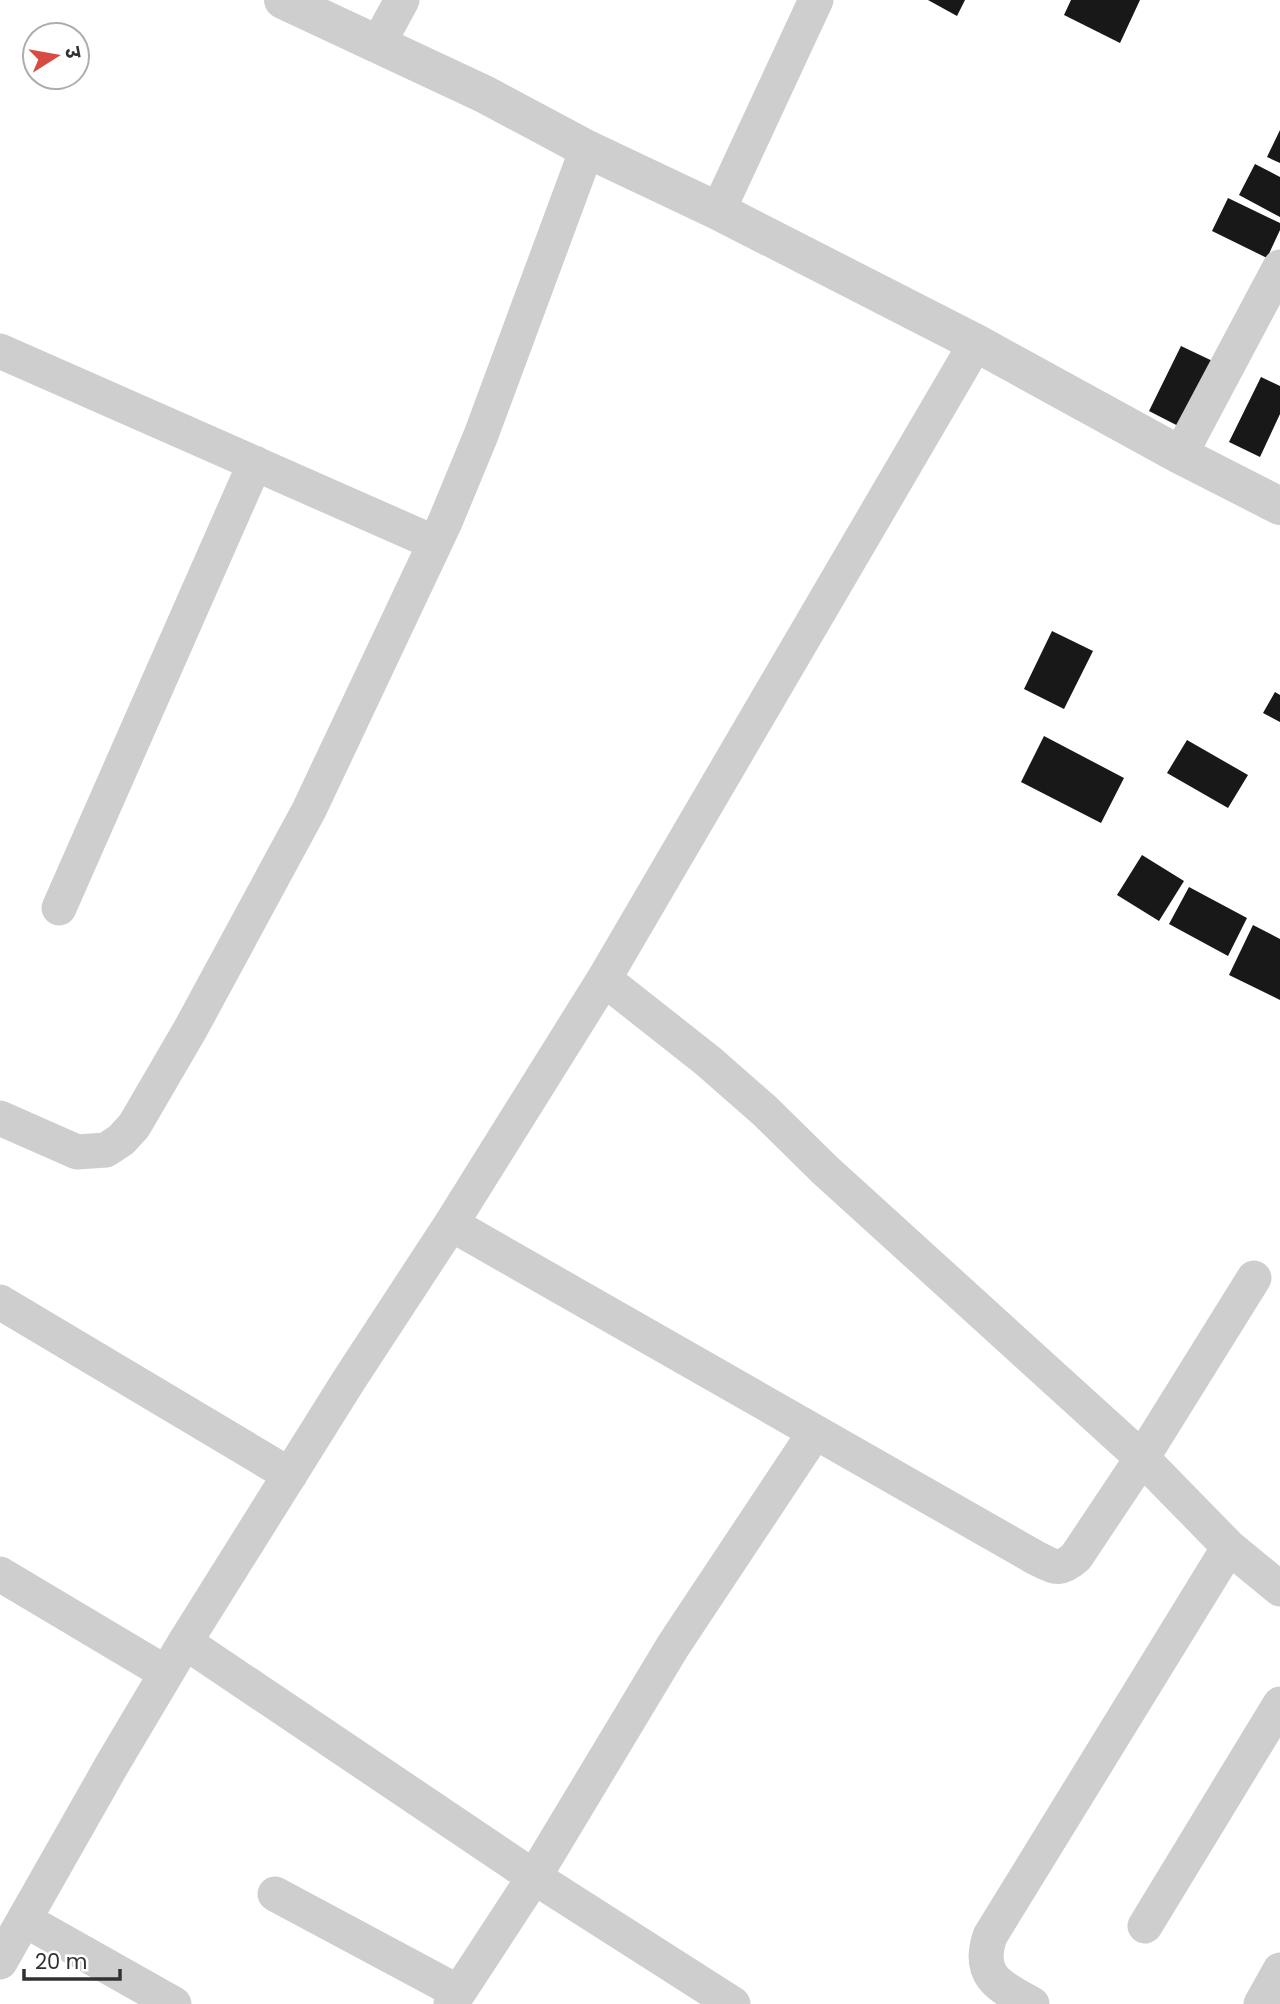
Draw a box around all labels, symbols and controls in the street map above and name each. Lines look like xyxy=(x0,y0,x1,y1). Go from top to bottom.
north arrow xyxy=(21,21,91,91)
text: उ xyxy=(58,44,87,62)
scale bar xyxy=(24,1938,121,1982)
text: 20 m xyxy=(35,1947,88,1976)

